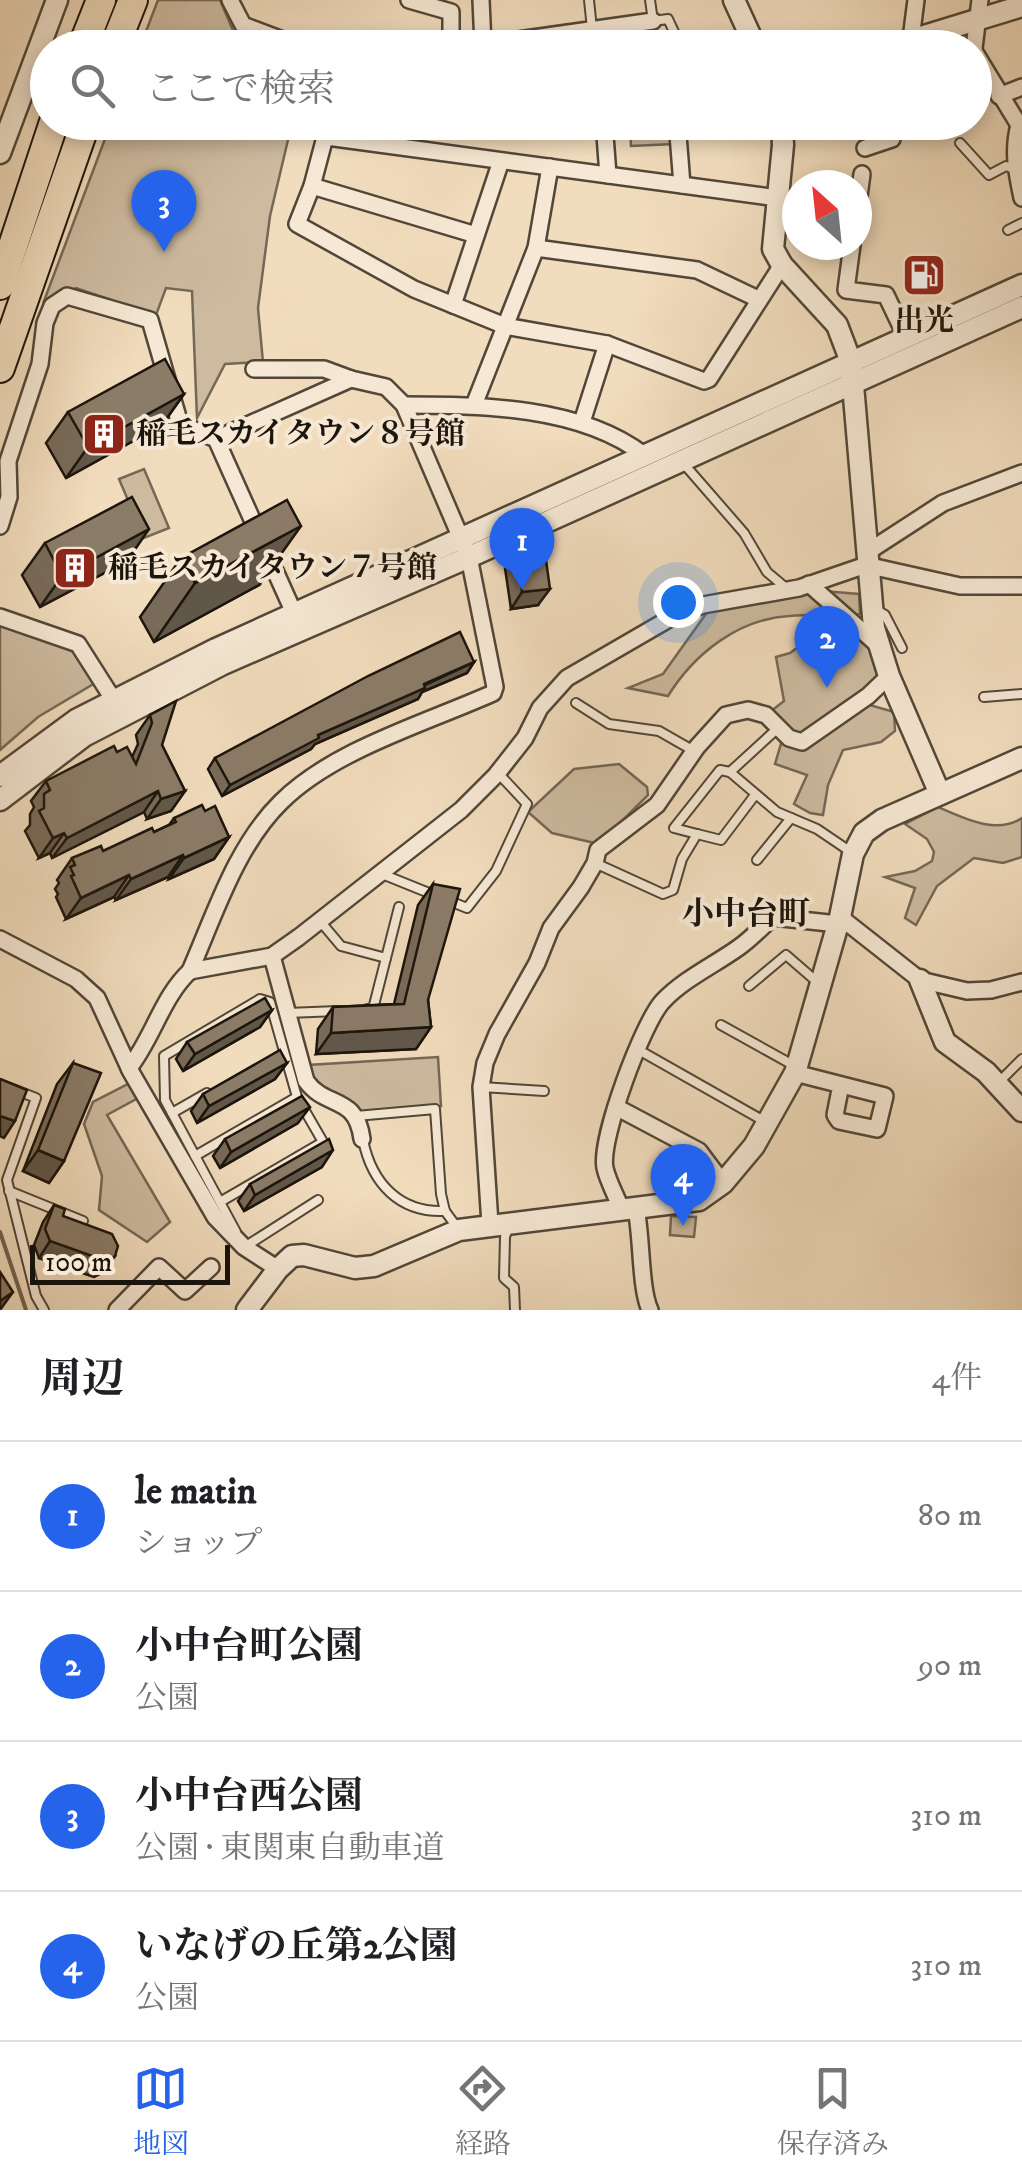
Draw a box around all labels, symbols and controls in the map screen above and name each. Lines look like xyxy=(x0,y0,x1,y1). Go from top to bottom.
search box xyxy=(30,30,992,140)
icon: search xyxy=(65,58,120,113)
text: ここで検索 xyxy=(145,66,335,114)
pin: 3 xyxy=(132,170,196,252)
north arrow xyxy=(782,170,872,260)
fuel station icon: 出光 xyxy=(901,252,947,298)
place label: 出光 xyxy=(894,303,954,340)
building icon: 稲毛スカイタウン８号館 xyxy=(81,411,127,457)
place label: 稲毛スカイタウン８号館 xyxy=(136,416,465,453)
pin: 1 xyxy=(490,508,554,590)
building icon: 稲毛スカイタウン７号館 xyxy=(52,545,98,591)
place label: 稲毛スカイタウン７号館 xyxy=(108,550,437,587)
your location xyxy=(653,577,704,628)
pin: 2 xyxy=(794,606,860,688)
district label: 小中台町 xyxy=(682,895,810,935)
pin: 4 xyxy=(650,1144,716,1226)
scale bar xyxy=(30,1240,230,1284)
text: 100 m xyxy=(45,1245,112,1280)
text: 周辺 xyxy=(40,1354,124,1406)
text: 4件 xyxy=(932,1359,982,1399)
text: le matin xyxy=(135,1468,257,1516)
text: 1 xyxy=(67,1496,78,1536)
text: 80 m xyxy=(918,1496,982,1536)
text: ショップ xyxy=(135,1524,262,1564)
text: 小中台町公園 xyxy=(135,1623,363,1671)
text: 2 xyxy=(65,1646,80,1686)
text: 90 m xyxy=(918,1646,982,1686)
text: 公園 xyxy=(135,1679,199,1719)
text: 小中台西公園 xyxy=(135,1773,363,1821)
text: 3 xyxy=(67,1796,78,1836)
text: 310 m xyxy=(910,1796,982,1836)
text: 公園 · 東関東自動車道 xyxy=(135,1829,444,1869)
text: いなげの丘第2公園 xyxy=(135,1923,458,1971)
text: 4 xyxy=(63,1946,82,1986)
text: 310 m xyxy=(910,1946,982,1986)
text: 公園 xyxy=(135,1979,199,2019)
tab: 地図 xyxy=(133,2061,189,2162)
tab: 経路 xyxy=(455,2061,511,2162)
tab: 保存済み xyxy=(777,2061,889,2162)

